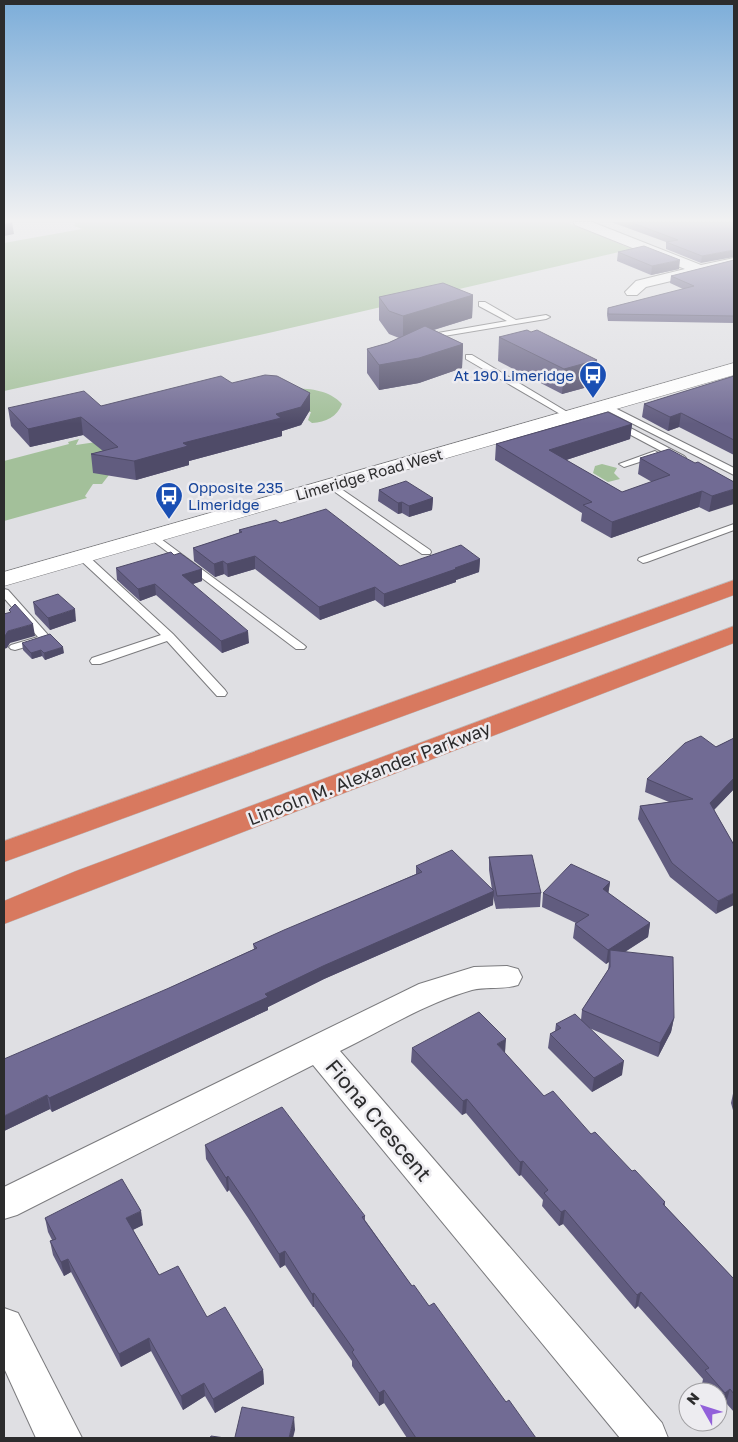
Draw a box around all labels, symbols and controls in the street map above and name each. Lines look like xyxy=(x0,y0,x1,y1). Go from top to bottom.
bus stop icon: At 190 Limeridge xyxy=(578,360,608,399)
place label: At 190 Limeridge xyxy=(454,366,574,384)
street label: Limeridge Road West xyxy=(293,444,445,504)
place label: Opposite 235 Limeridge xyxy=(188,478,283,513)
bus stop icon: Opposite 235 Limeridge xyxy=(154,481,184,520)
street label: Lincoln M. Alexander Parkway xyxy=(245,716,493,830)
street label: Fiona Crescent xyxy=(320,1054,438,1186)
north arrow xyxy=(678,1382,728,1432)
text: N xyxy=(683,1389,702,1408)

